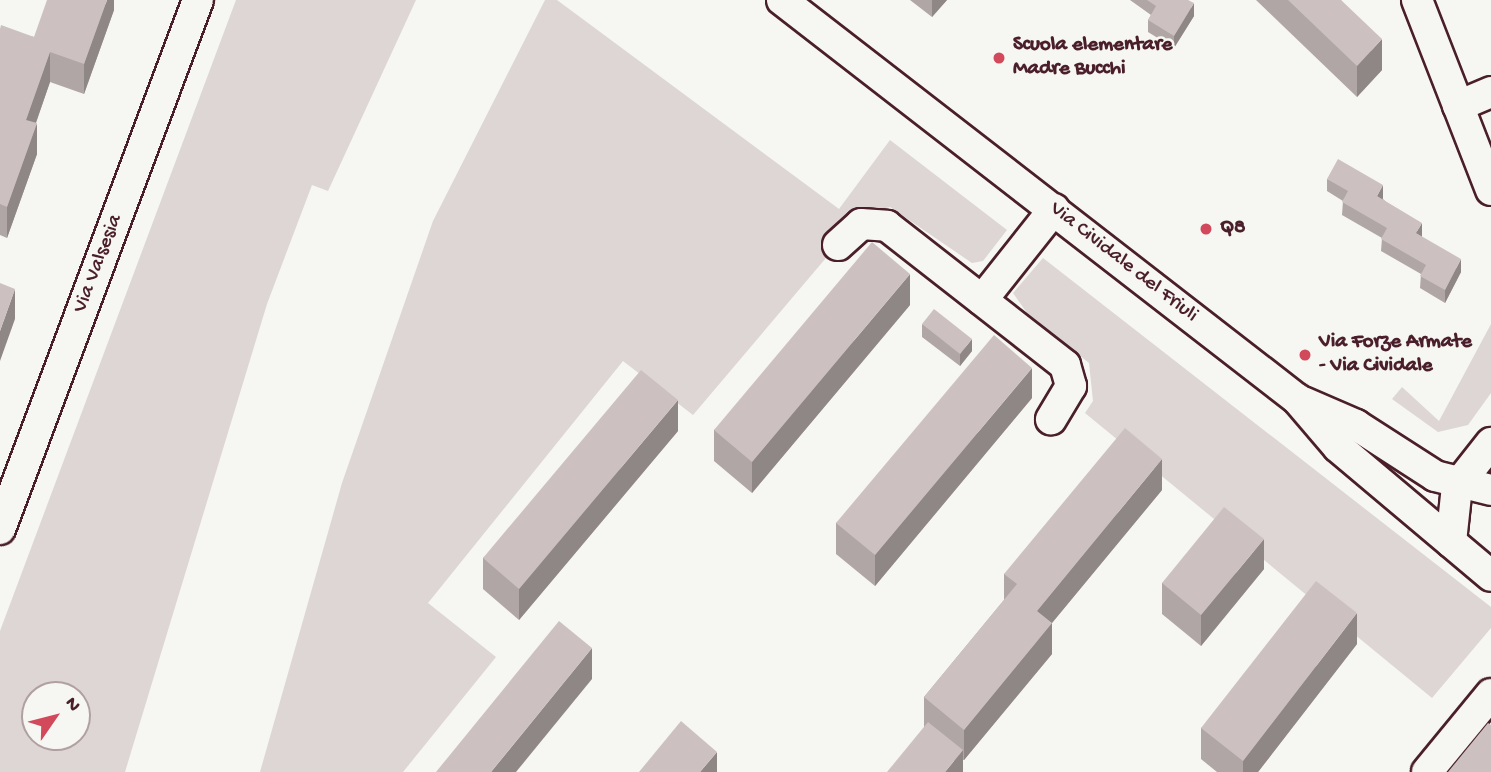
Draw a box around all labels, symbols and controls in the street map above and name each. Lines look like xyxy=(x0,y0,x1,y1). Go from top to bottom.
place label: Scuola elementare Madre Bucchi xyxy=(1013,33,1172,83)
marker: Scuola elementare Madre Bucchi xyxy=(991,50,1007,66)
street label: Via Cividale del Friuli xyxy=(1044,197,1202,329)
street label: Via Valsesia xyxy=(69,211,129,317)
place label: Q8 xyxy=(1220,216,1246,242)
marker: Q8 xyxy=(1198,221,1214,237)
place label: Via Forze Armate - Via Cividale xyxy=(1319,330,1472,380)
marker: Via Forze Armate - Via Cividale xyxy=(1297,347,1313,363)
north arrow xyxy=(21,681,91,751)
text: N xyxy=(59,693,85,716)

